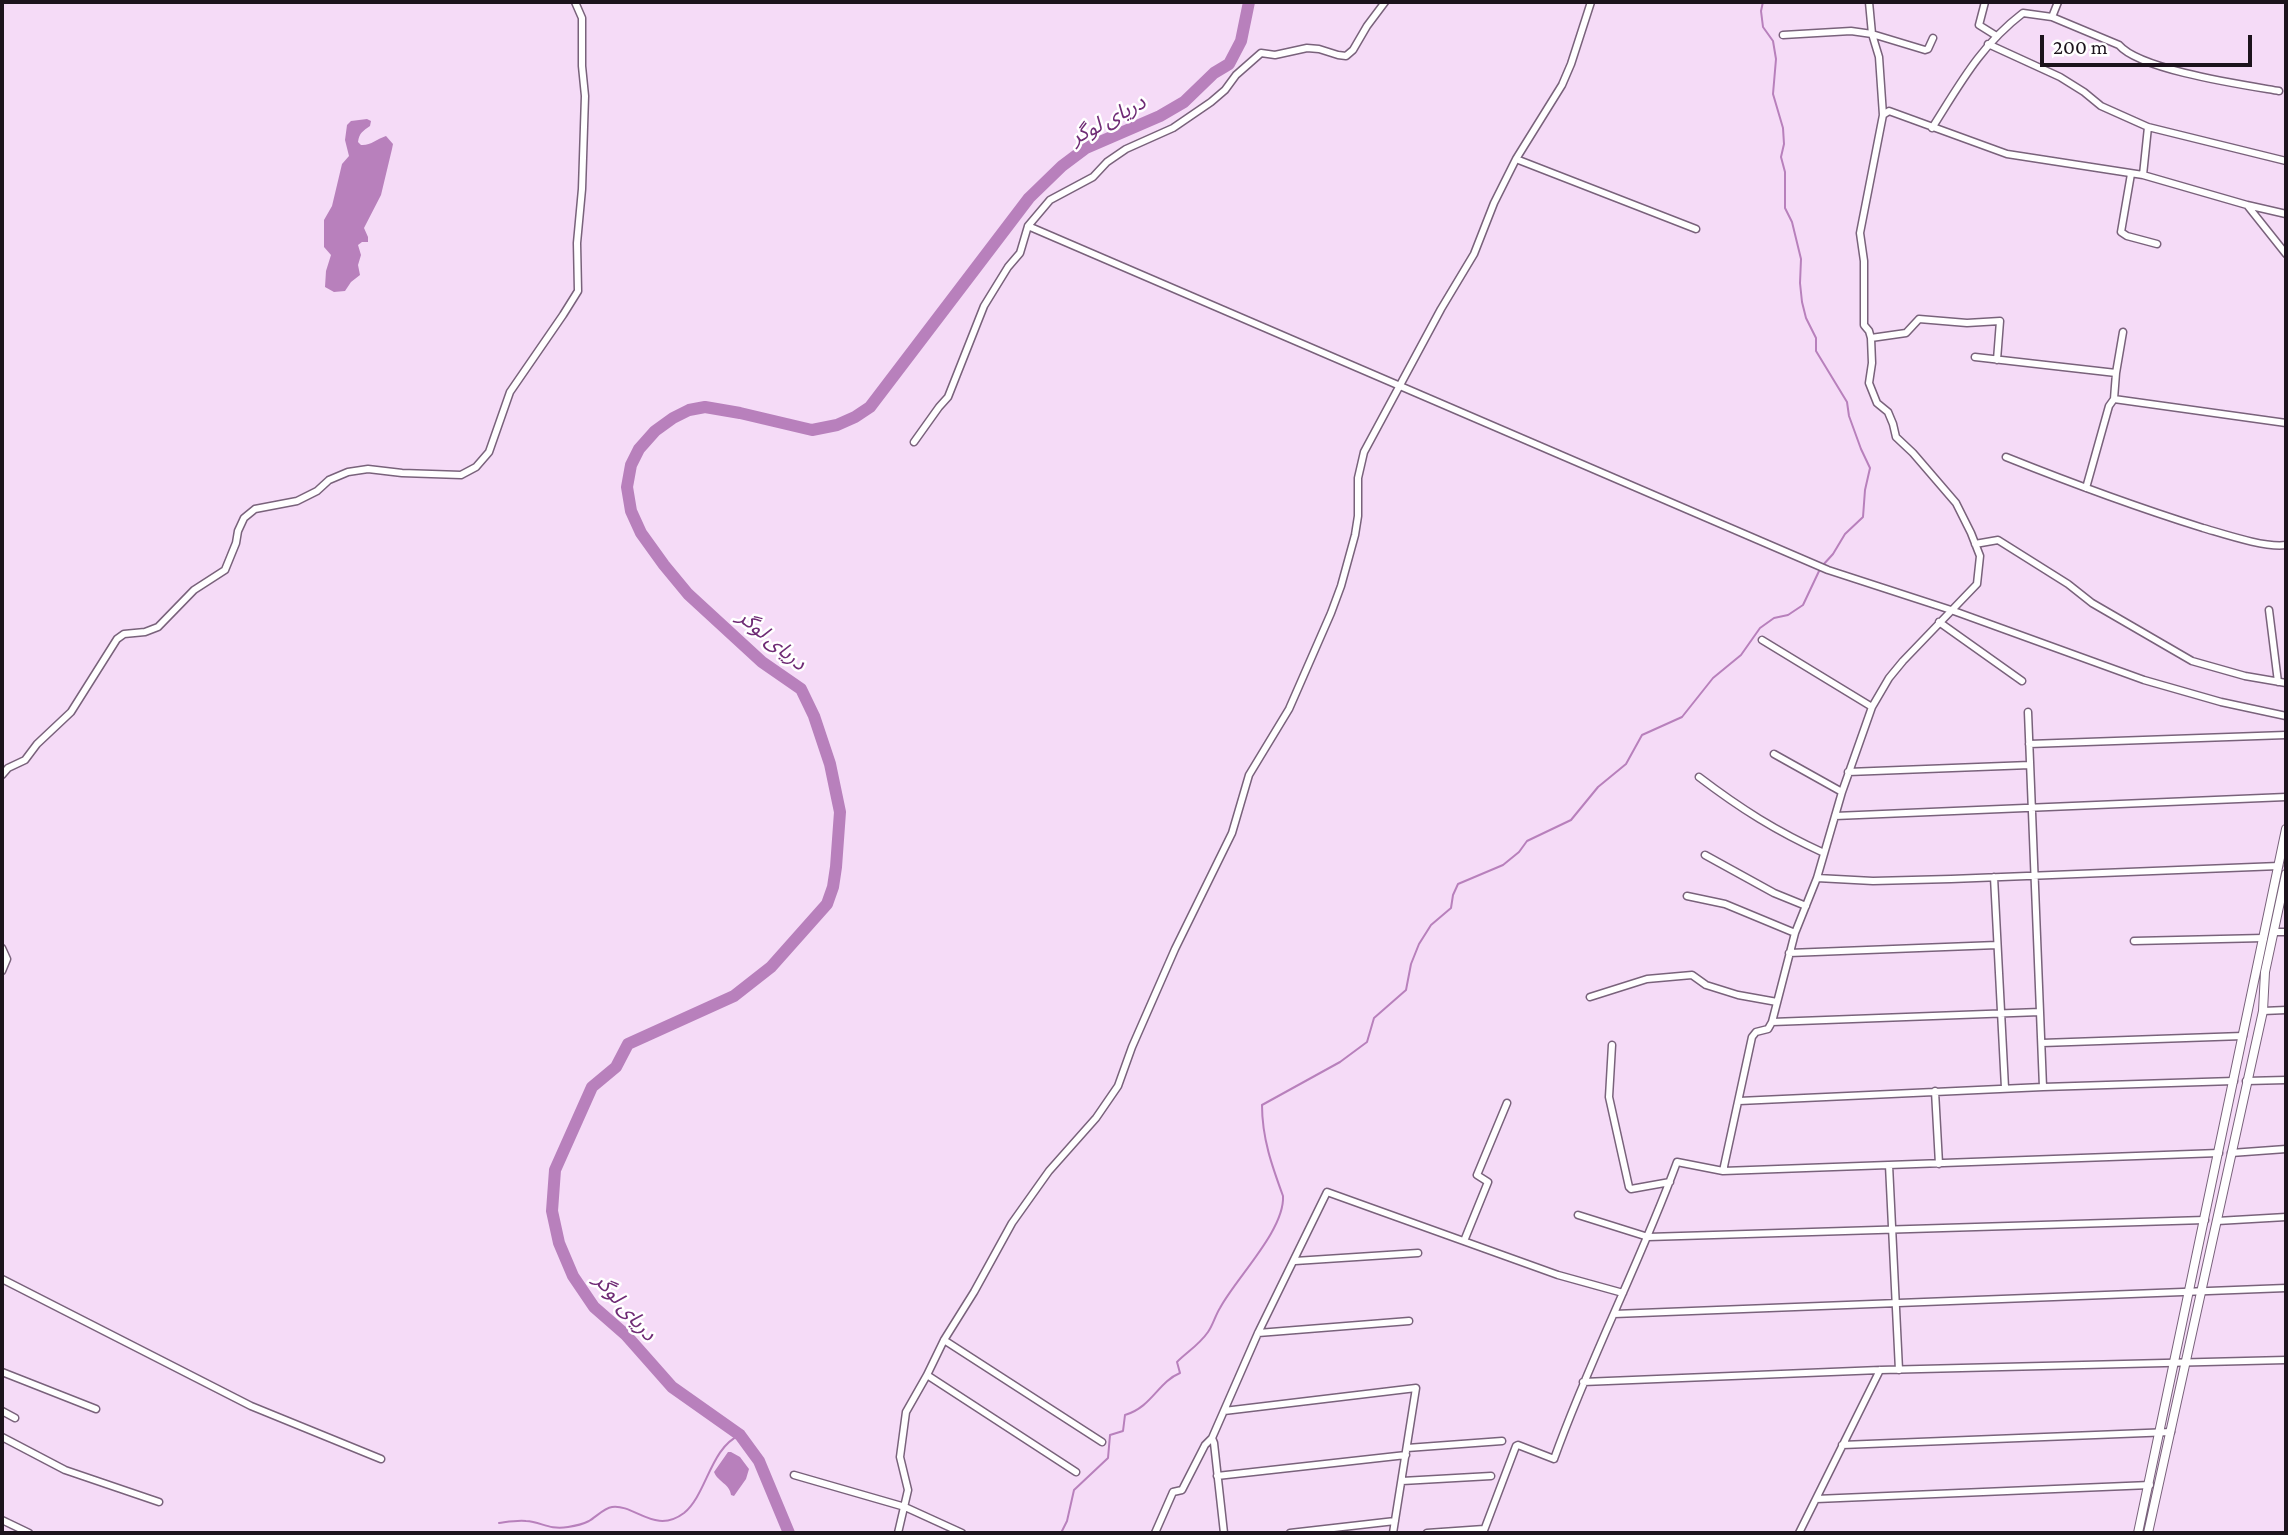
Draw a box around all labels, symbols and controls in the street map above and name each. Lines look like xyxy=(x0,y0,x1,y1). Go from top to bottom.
scale bar xyxy=(2043,21,2255,65)
text: 200 m xyxy=(2053,35,2108,59)
water label: دریای لوگر xyxy=(1066,90,1150,150)
water label: دریای لوگر xyxy=(733,604,811,676)
water label: دریای لوگر xyxy=(589,1268,661,1346)

